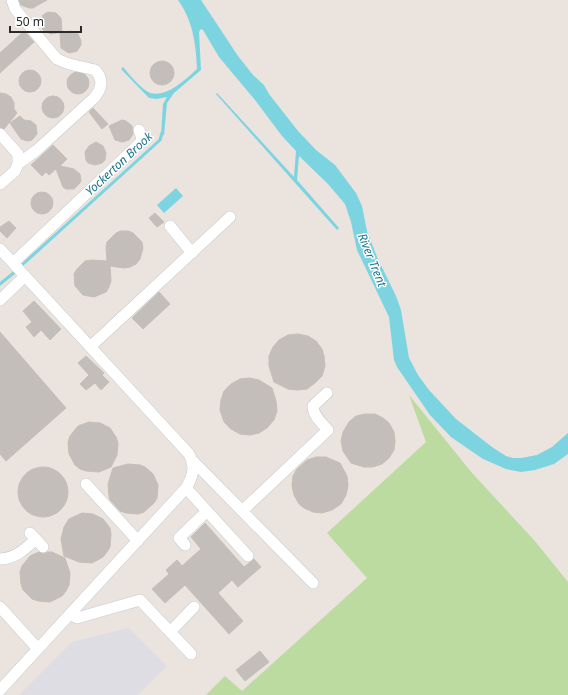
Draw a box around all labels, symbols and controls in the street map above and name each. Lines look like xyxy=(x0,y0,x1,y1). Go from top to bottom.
scale bar xyxy=(10,8,81,34)
text: 50 m xyxy=(16,13,44,30)
water label: Yockerton Brook xyxy=(81,127,157,199)
water label: River Trent xyxy=(354,231,391,290)

